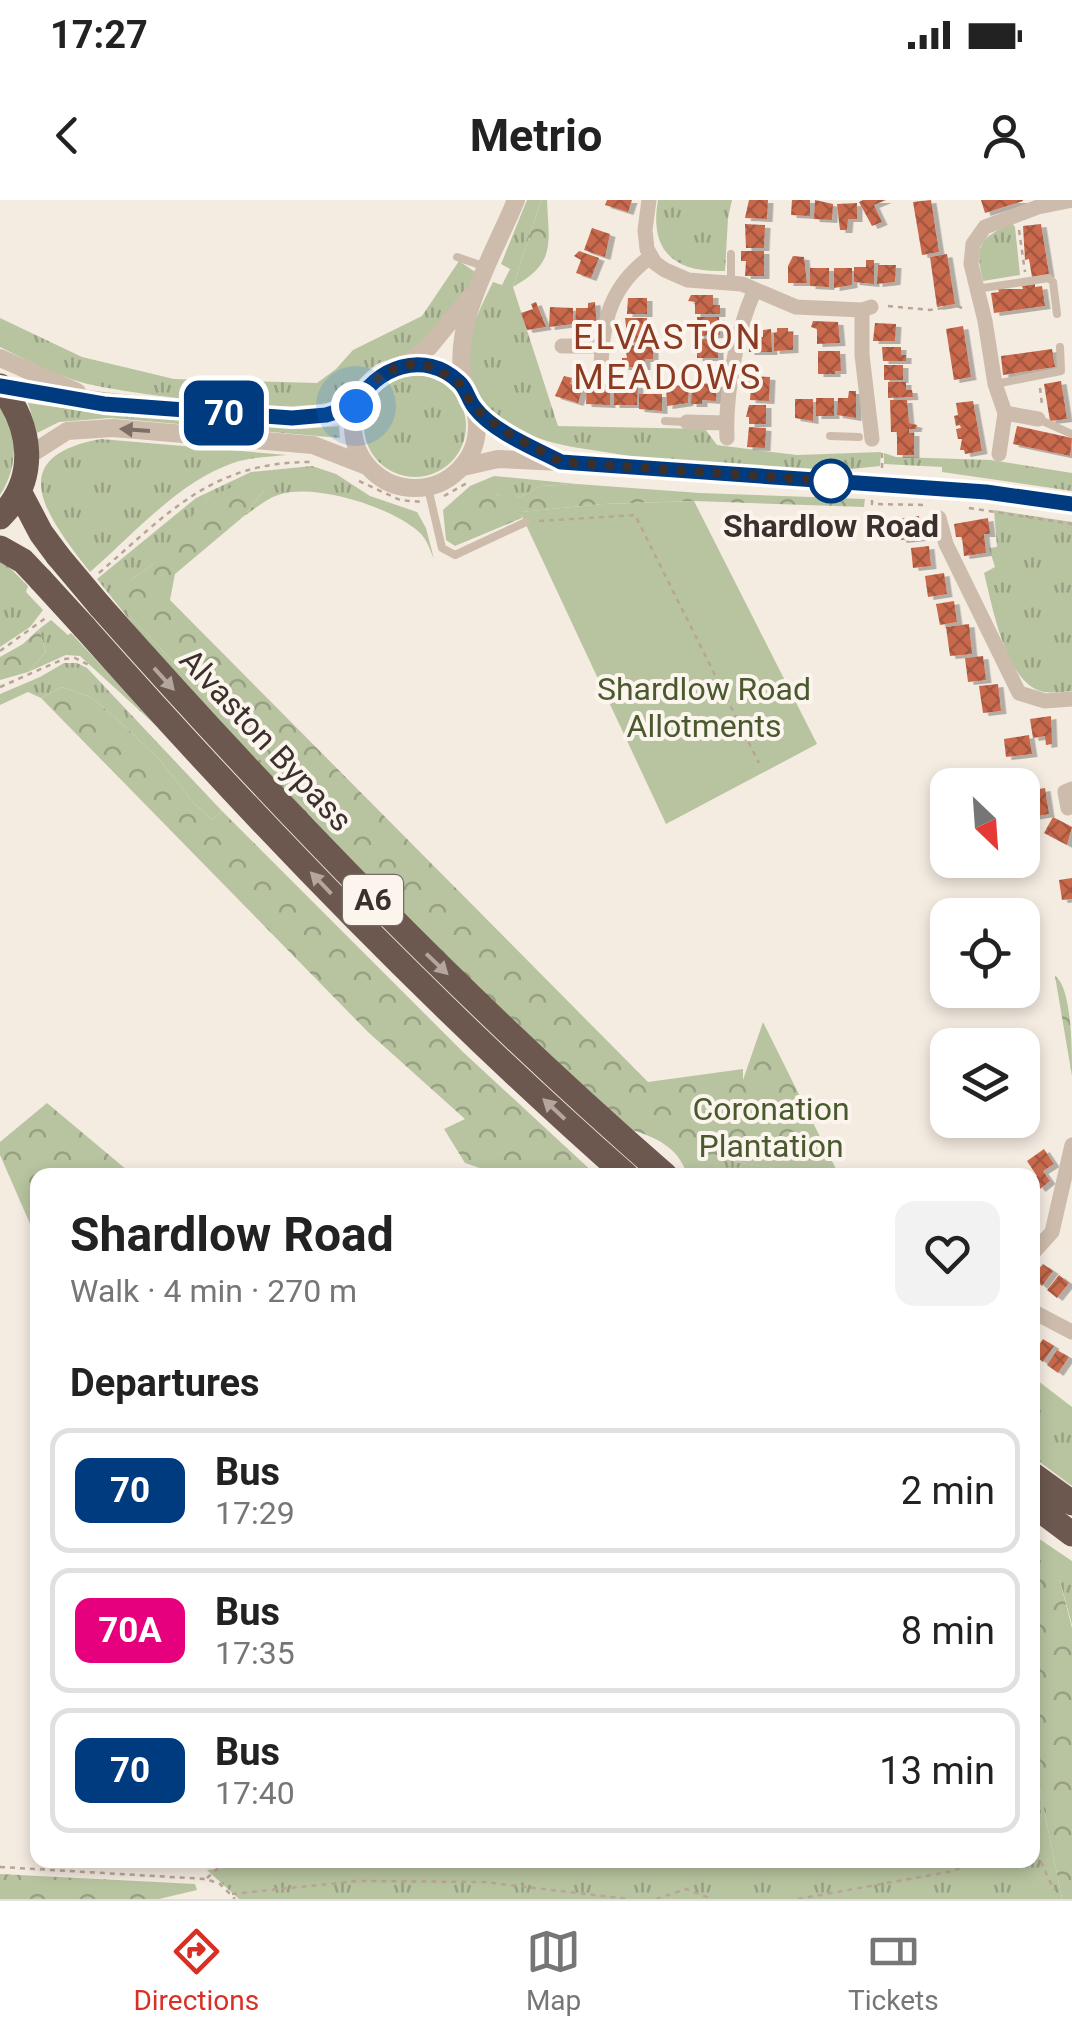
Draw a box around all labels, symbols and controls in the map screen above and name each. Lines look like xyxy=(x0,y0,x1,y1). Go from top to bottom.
text: 17:27 xyxy=(50,13,148,57)
icon: back xyxy=(40,108,95,163)
icon: person xyxy=(977,108,1032,163)
text: Metrio xyxy=(470,109,602,162)
district label: ELVASTON MEADOWS xyxy=(573,317,763,398)
line badge: 70 xyxy=(179,380,269,446)
your location xyxy=(331,381,381,431)
text: 70 xyxy=(204,393,244,434)
one-way arrow xyxy=(118,422,150,438)
marker: Shardlow Road xyxy=(810,460,852,502)
place label: Shardlow Road xyxy=(723,507,939,545)
street label: Alvaston Bypass xyxy=(172,641,360,839)
one-way arrow xyxy=(153,666,175,691)
park label: Shardlow Road Allotments xyxy=(597,670,811,745)
north arrow xyxy=(930,768,1040,878)
map controls xyxy=(930,768,1040,1138)
one-way arrow xyxy=(309,871,333,895)
road number: A6 xyxy=(343,875,403,925)
button: locate xyxy=(930,898,1040,1008)
one-way arrow xyxy=(425,952,449,975)
button: layers xyxy=(930,1028,1040,1138)
park label: Coronation Plantation xyxy=(692,1090,850,1165)
one-way arrow xyxy=(542,1098,566,1121)
button: heart xyxy=(895,1201,1000,1306)
text: Shardlow Road xyxy=(70,1206,394,1263)
text: Walk · 4 min · 270 m xyxy=(70,1272,357,1310)
text: Departures xyxy=(70,1361,260,1405)
text: Bus xyxy=(215,1450,280,1494)
text: 2 min xyxy=(901,1469,995,1513)
text: 70 xyxy=(110,1470,150,1511)
text: 17:29 xyxy=(215,1494,295,1532)
text: Bus xyxy=(215,1590,280,1634)
text: 8 min xyxy=(901,1609,995,1653)
text: 70A xyxy=(98,1610,162,1651)
text: 17:35 xyxy=(215,1634,295,1672)
text: Bus xyxy=(215,1730,280,1774)
text: 13 min xyxy=(879,1749,995,1793)
text: 70 xyxy=(110,1750,150,1791)
text: 17:40 xyxy=(215,1774,295,1812)
tab: Directions xyxy=(133,1924,259,2017)
tab: Map xyxy=(526,1924,581,2017)
tab: Tickets xyxy=(848,1924,939,2017)

